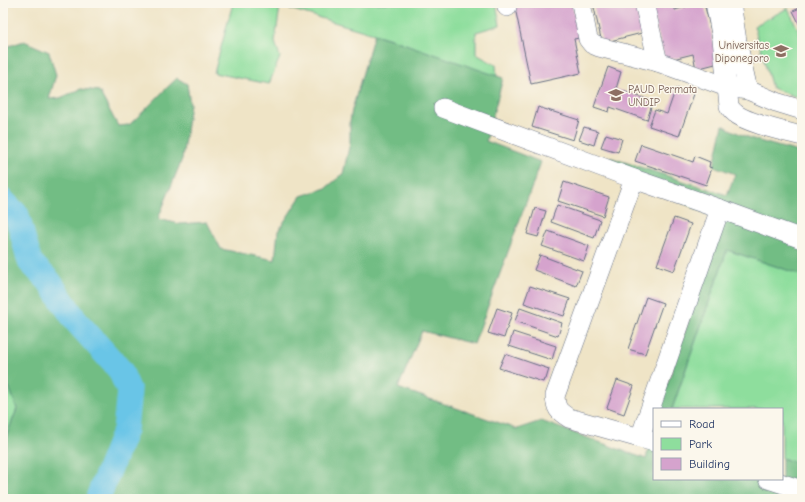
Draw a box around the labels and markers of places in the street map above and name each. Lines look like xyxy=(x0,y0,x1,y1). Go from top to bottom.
place label: Universitas Diponegoro xyxy=(715,39,769,65)
school or university icon: Universitas Diponegoro xyxy=(772,42,790,60)
place label: PAUD Permata UNDIP xyxy=(628,83,697,109)
school or university icon: PAUD Permata UNDIP xyxy=(607,86,625,104)

